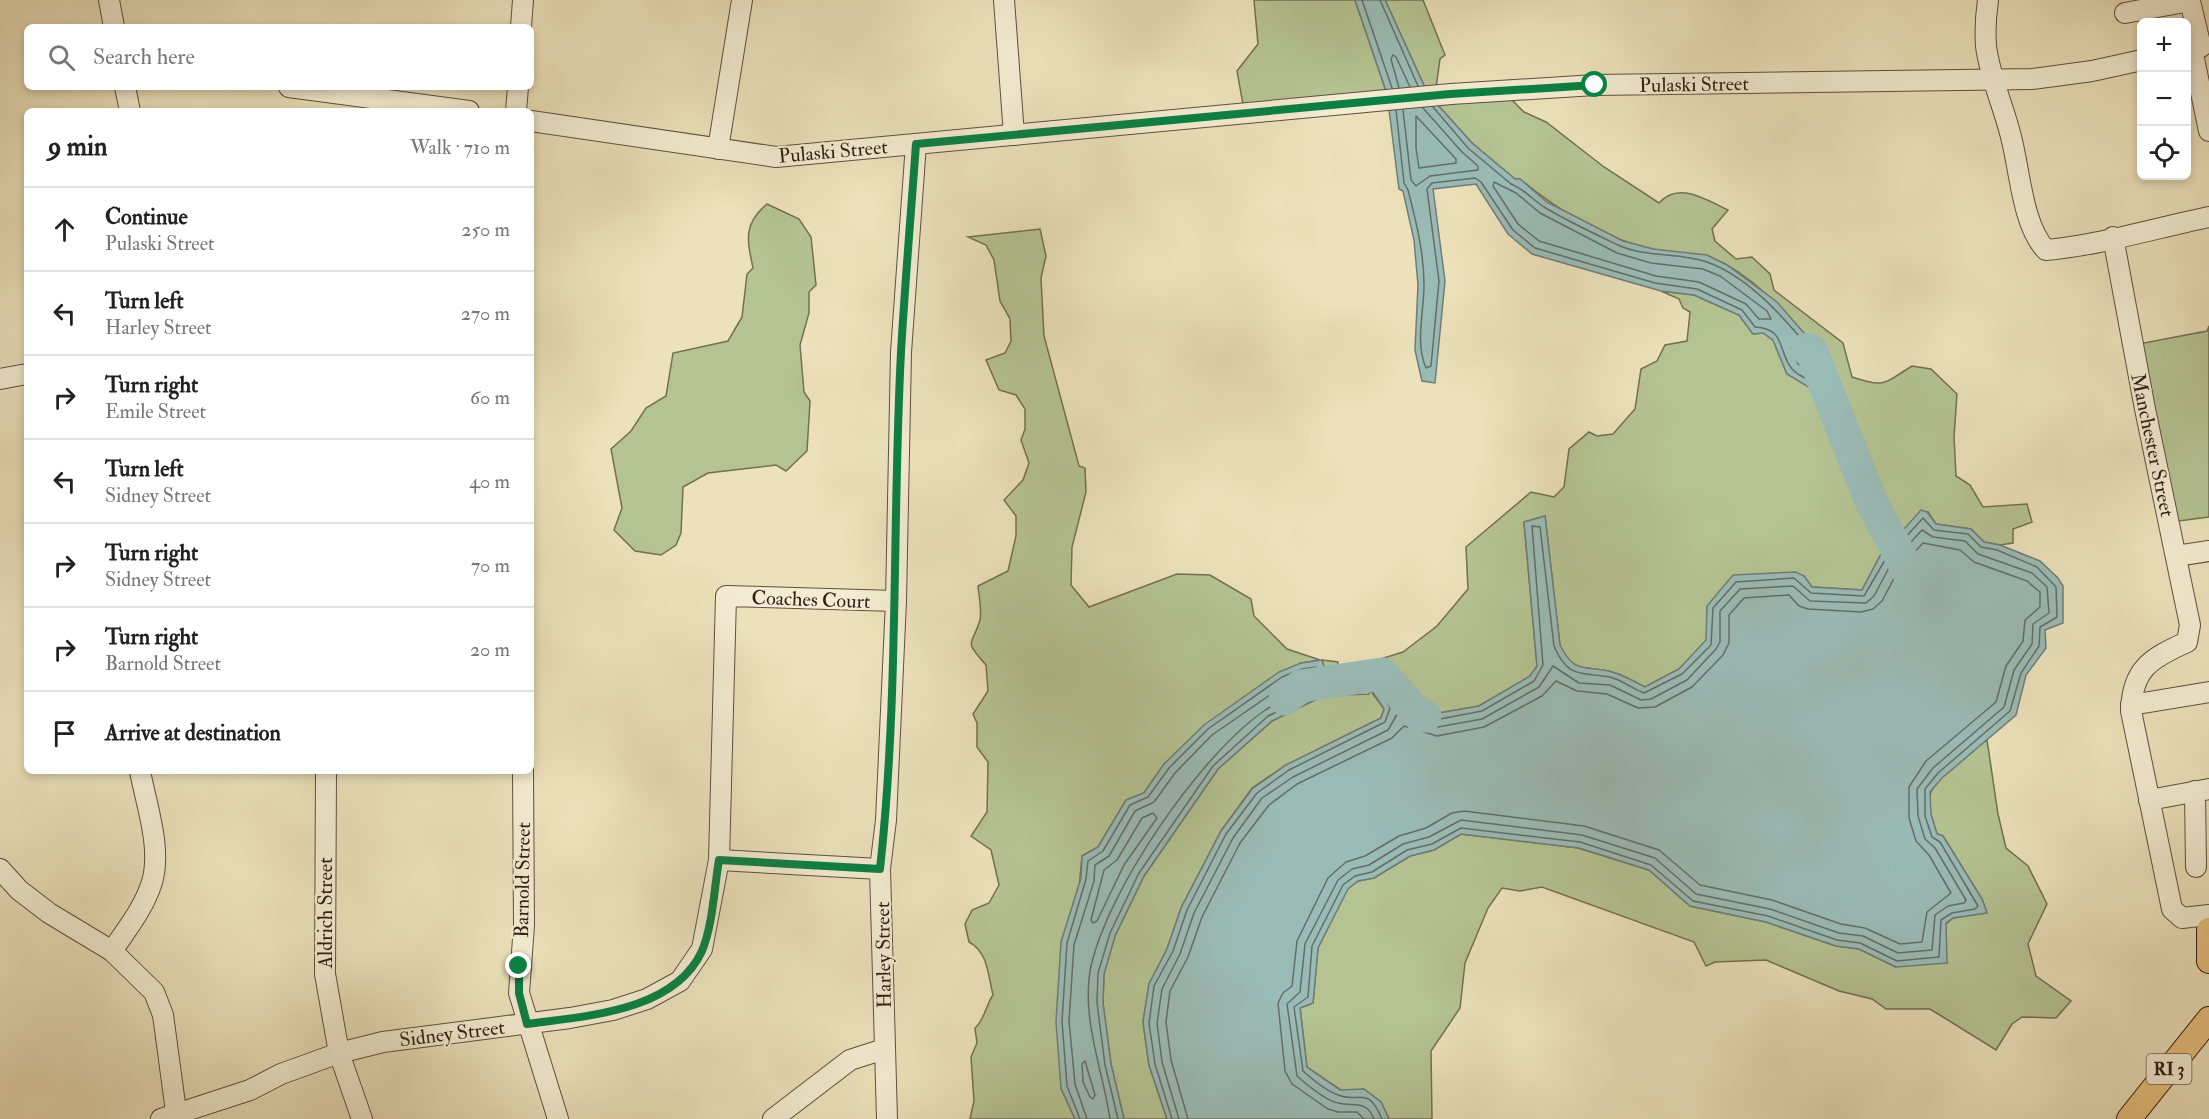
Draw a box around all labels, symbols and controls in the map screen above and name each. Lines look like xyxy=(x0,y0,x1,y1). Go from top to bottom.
map controls xyxy=(2137,18,2191,180)
button: + xyxy=(2137,18,2191,72)
search box xyxy=(24,24,534,90)
icon: search xyxy=(45,41,78,74)
text: Search here xyxy=(93,43,195,71)
route start xyxy=(1581,71,1607,97)
street label: Pulaski Street xyxy=(1639,71,1750,98)
button: − xyxy=(2137,72,2191,126)
button: locate xyxy=(2137,126,2191,180)
text: 9 min xyxy=(48,131,107,163)
street label: Pulaski Street xyxy=(777,134,889,169)
text: Walk · 710 m xyxy=(410,135,510,160)
text: Continue xyxy=(105,203,188,231)
icon: ahead xyxy=(48,213,81,246)
text: 250 m xyxy=(461,217,510,242)
text: Pulaski Street xyxy=(105,231,215,256)
text: Turn left xyxy=(105,287,184,315)
icon: left xyxy=(48,297,81,330)
text: 270 m xyxy=(461,301,510,326)
text: Harley Street xyxy=(105,315,212,340)
text: Turn right xyxy=(105,371,198,399)
street label: Manchester Street xyxy=(2125,371,2180,520)
icon: right xyxy=(48,381,81,414)
text: 60 m xyxy=(470,385,510,410)
text: Emile Street xyxy=(105,399,206,424)
text: Turn left xyxy=(105,455,184,483)
icon: left xyxy=(48,465,81,498)
text: 40 m xyxy=(469,469,510,494)
text: Sidney Street xyxy=(105,483,211,508)
text: Turn right xyxy=(105,539,198,567)
icon: right xyxy=(48,549,81,582)
text: 70 m xyxy=(471,553,510,578)
text: Sidney Street xyxy=(105,567,211,592)
street label: Coaches Court xyxy=(751,585,871,614)
text: Turn right xyxy=(105,623,198,651)
icon: right xyxy=(48,633,81,666)
text: 20 m xyxy=(470,637,510,662)
text: Barnold Street xyxy=(105,651,221,676)
icon: arrive xyxy=(48,717,81,750)
text: Arrive at destination xyxy=(105,719,281,747)
street label: Barnold Street xyxy=(509,821,536,938)
street label: Aldrich Street xyxy=(313,857,338,970)
street label: Harley Street xyxy=(870,901,897,1008)
route end xyxy=(505,952,531,978)
street label: Sidney Street xyxy=(398,1015,507,1052)
road number: RI 3 xyxy=(2146,1054,2192,1084)

